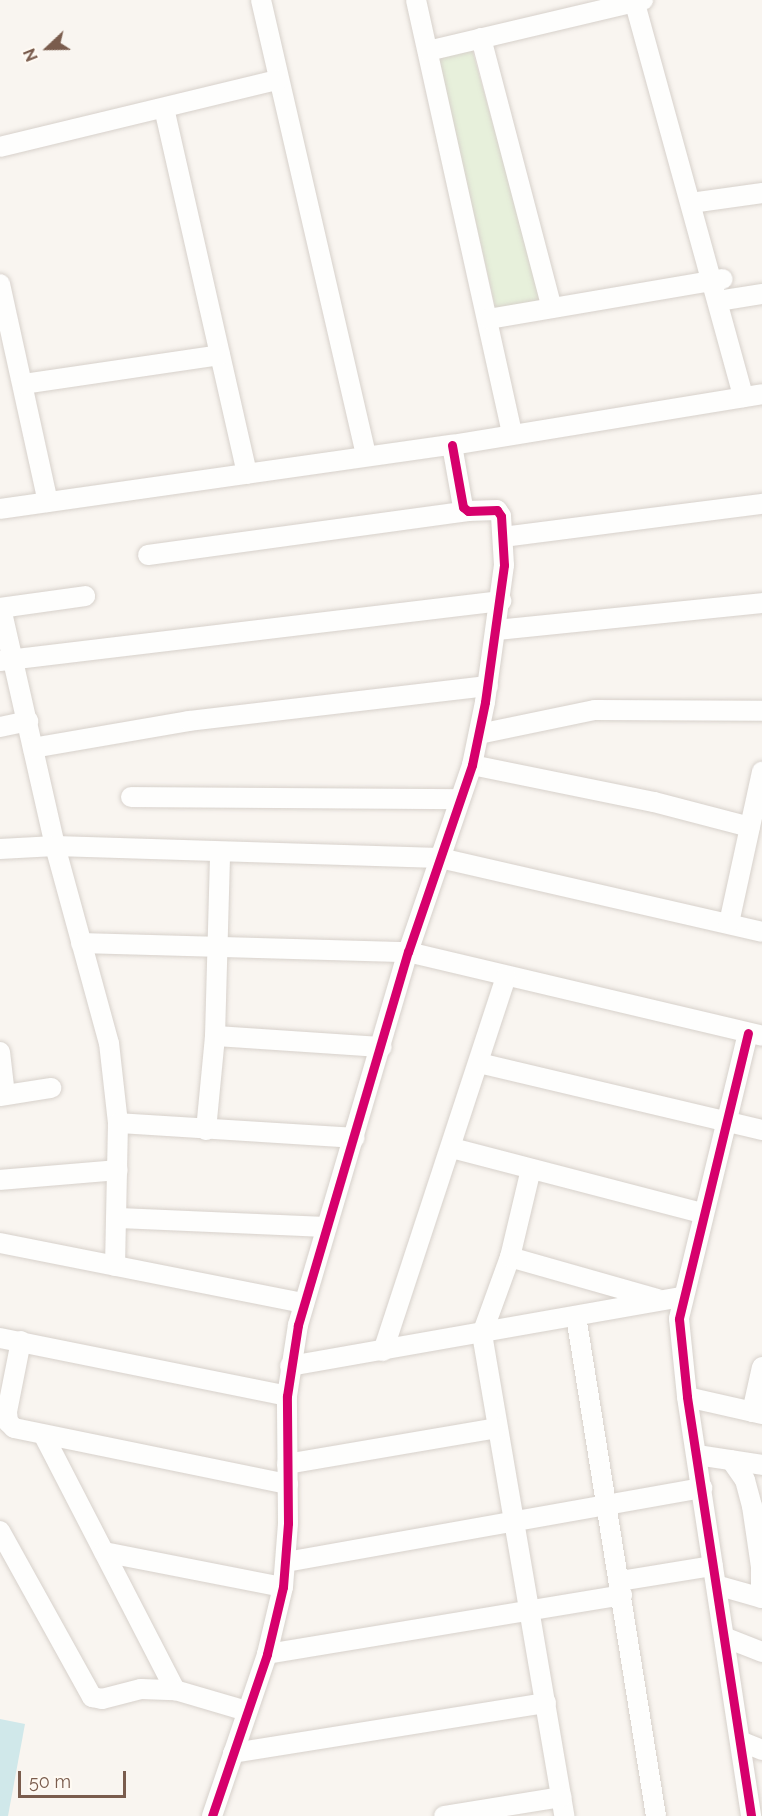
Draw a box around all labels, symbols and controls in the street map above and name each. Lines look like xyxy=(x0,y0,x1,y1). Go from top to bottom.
north arrow xyxy=(18,18,78,78)
text: N xyxy=(20,46,42,64)
scale bar xyxy=(21,1759,129,1797)
text: 50 m xyxy=(29,1771,71,1792)

